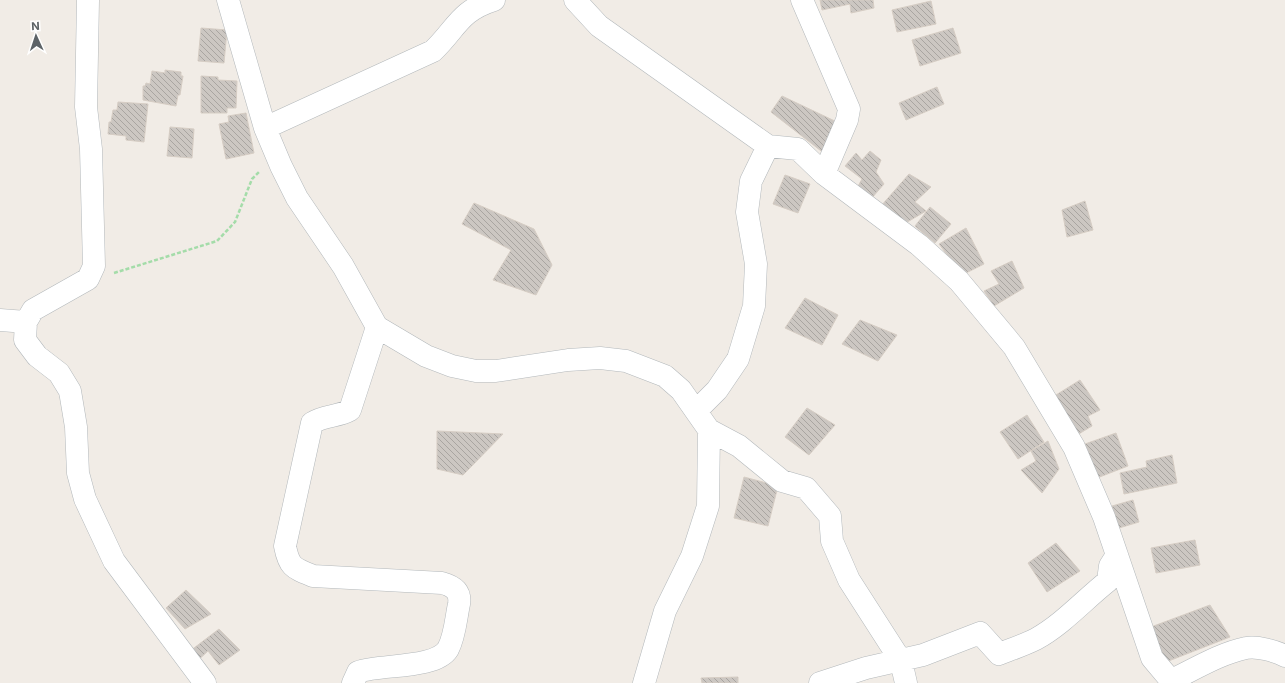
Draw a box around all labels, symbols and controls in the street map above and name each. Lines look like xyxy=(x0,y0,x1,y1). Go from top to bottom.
north arrow xyxy=(16,16,56,56)
text: N xyxy=(31,19,40,33)

